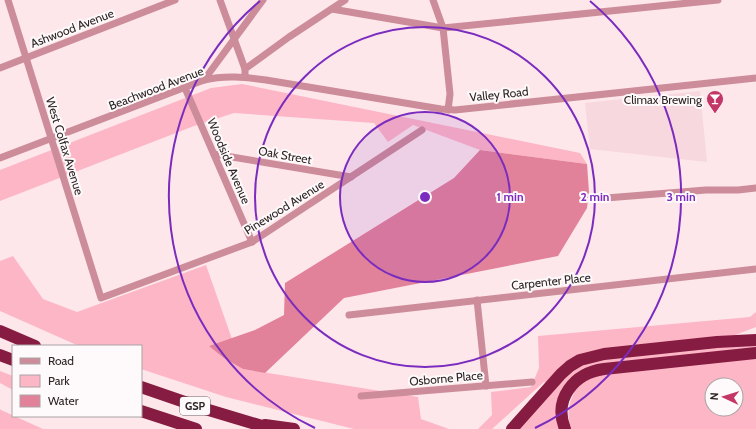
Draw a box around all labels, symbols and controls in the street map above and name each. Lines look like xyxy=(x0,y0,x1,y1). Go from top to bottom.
street label: Ashwood Avenue xyxy=(28,5,116,51)
street label: Beachwood Avenue xyxy=(107,63,205,113)
street label: Valley Road xyxy=(469,83,529,105)
bar icon: Climax Brewing xyxy=(705,89,725,114)
place label: Climax Brewing xyxy=(624,92,703,107)
street label: West Colfax Avenue xyxy=(43,95,87,197)
street label: Woodside Avenue xyxy=(204,116,254,206)
street label: Oak Street xyxy=(257,143,313,167)
street label: Pinewood Avenue xyxy=(241,176,327,238)
text: 1 min xyxy=(496,189,524,204)
text: 2 min xyxy=(581,189,609,204)
text: 3 min xyxy=(666,189,696,204)
centre of rings xyxy=(418,190,432,204)
street label: Carpenter Place xyxy=(510,269,592,293)
legend xyxy=(12,345,142,417)
text: Road xyxy=(48,353,74,368)
street label: Osborne Place xyxy=(409,367,483,389)
text: Park xyxy=(48,373,70,388)
north arrow xyxy=(704,377,744,417)
text: N xyxy=(707,392,721,401)
text: Water xyxy=(48,393,79,408)
road number: GSP xyxy=(180,397,210,415)

